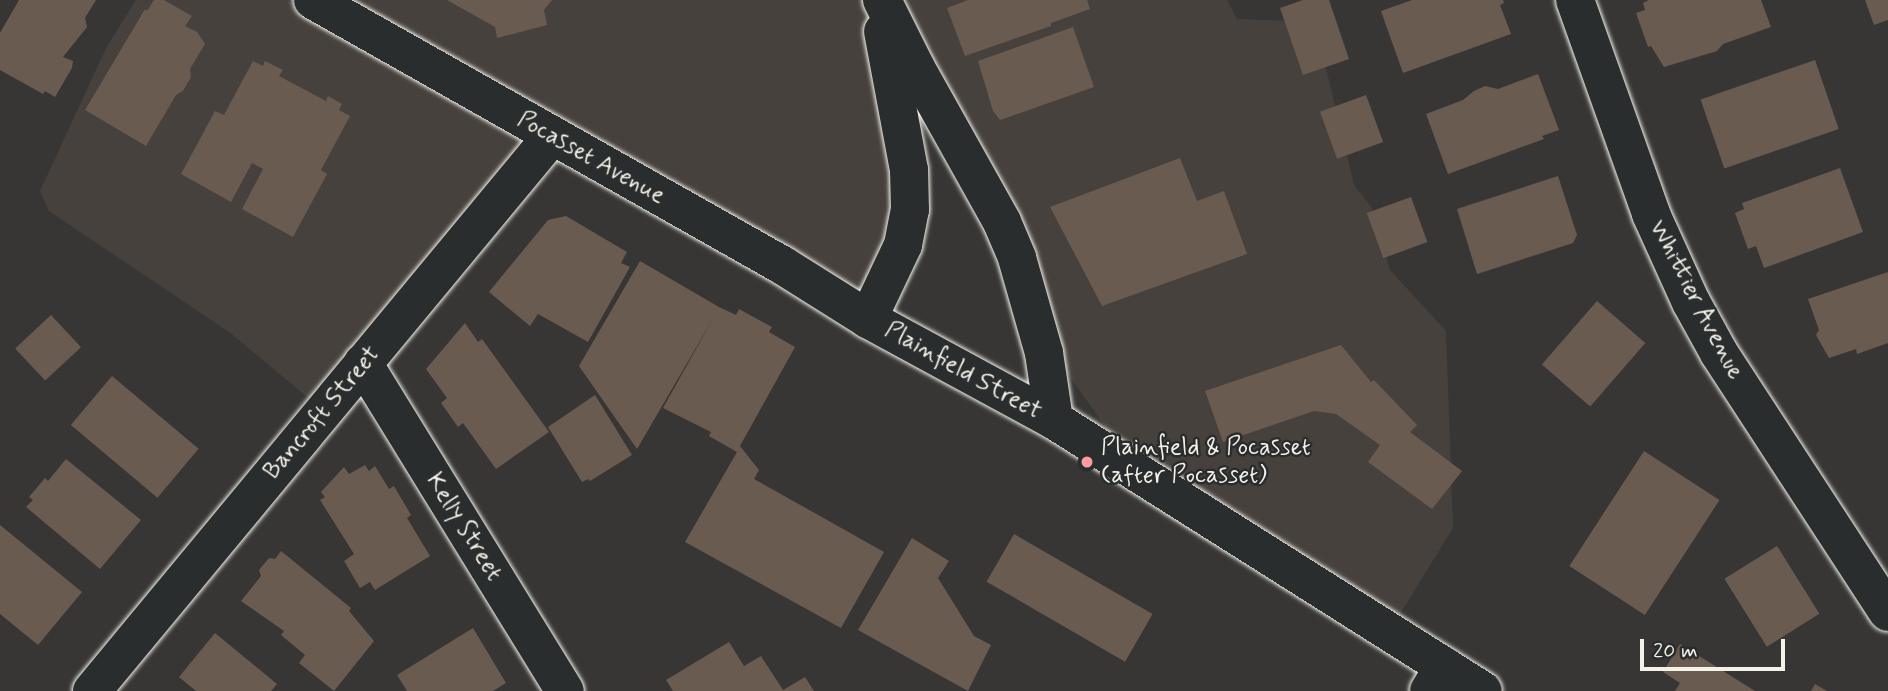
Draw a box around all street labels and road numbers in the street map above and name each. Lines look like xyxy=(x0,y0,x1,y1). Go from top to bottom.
street label: Pocasset Avenue xyxy=(511,105,671,211)
street label: Whittier Avenue xyxy=(1643,217,1749,383)
street label: Plainfield Street xyxy=(880,316,1046,426)
street label: Bancroft Street xyxy=(258,341,386,485)
street label: Kelly Street xyxy=(418,466,510,588)

